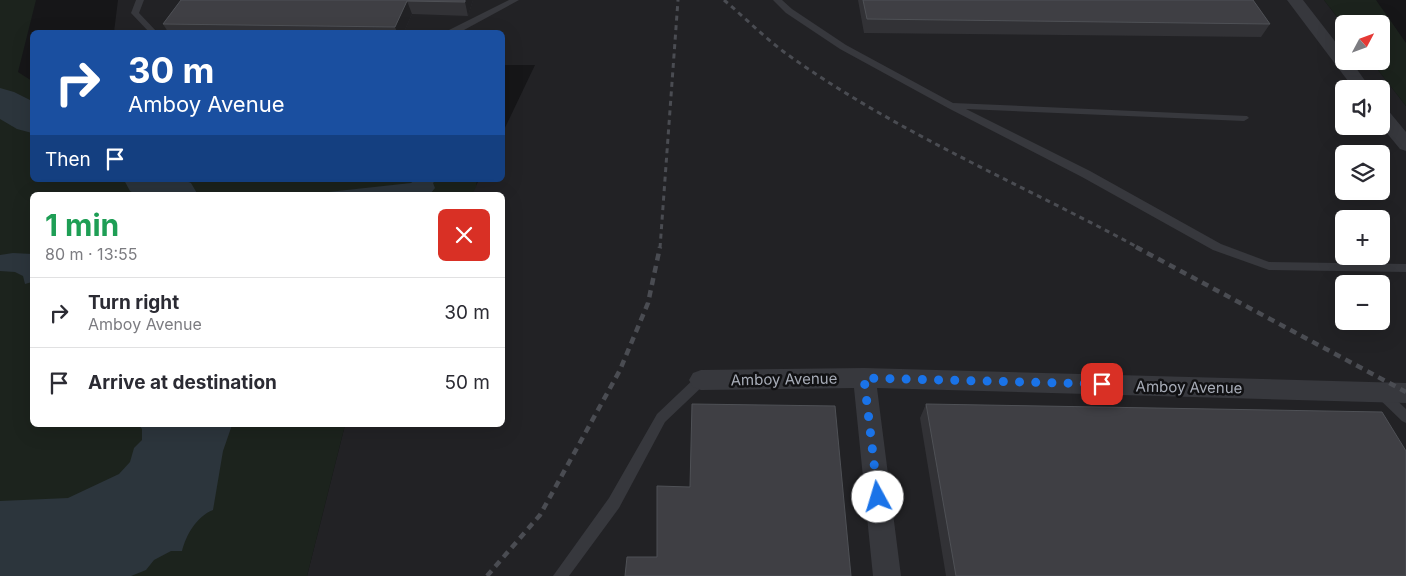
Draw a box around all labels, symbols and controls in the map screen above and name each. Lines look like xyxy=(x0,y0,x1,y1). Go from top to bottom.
north arrow xyxy=(1335,15,1390,70)
map controls xyxy=(1335,15,1390,330)
text: 30 m xyxy=(128,49,214,91)
icon: right xyxy=(45,50,110,115)
button: sound xyxy=(1335,80,1390,135)
text: Amboy Avenue xyxy=(128,91,285,117)
icon: arrive xyxy=(101,145,129,173)
button: layers xyxy=(1335,145,1390,200)
text: Then xyxy=(45,148,91,171)
text: 1 min xyxy=(45,207,119,243)
button: close xyxy=(438,209,490,261)
button: + xyxy=(1335,210,1390,265)
text: 80 m · 13:55 xyxy=(45,244,138,264)
button: − xyxy=(1335,275,1390,330)
text: Turn right xyxy=(88,291,179,314)
icon: right xyxy=(45,299,73,327)
text: 30 m xyxy=(444,301,490,324)
text: Amboy Avenue xyxy=(88,314,202,334)
pin xyxy=(1081,363,1123,405)
icon: arrive xyxy=(45,369,73,397)
street label: Amboy Avenue xyxy=(730,369,838,389)
icon: arrive xyxy=(1088,370,1116,398)
text: Arrive at destination xyxy=(88,371,277,394)
text: 50 m xyxy=(444,371,490,394)
street label: Amboy Avenue xyxy=(1135,377,1243,397)
position arrow xyxy=(851,470,903,522)

